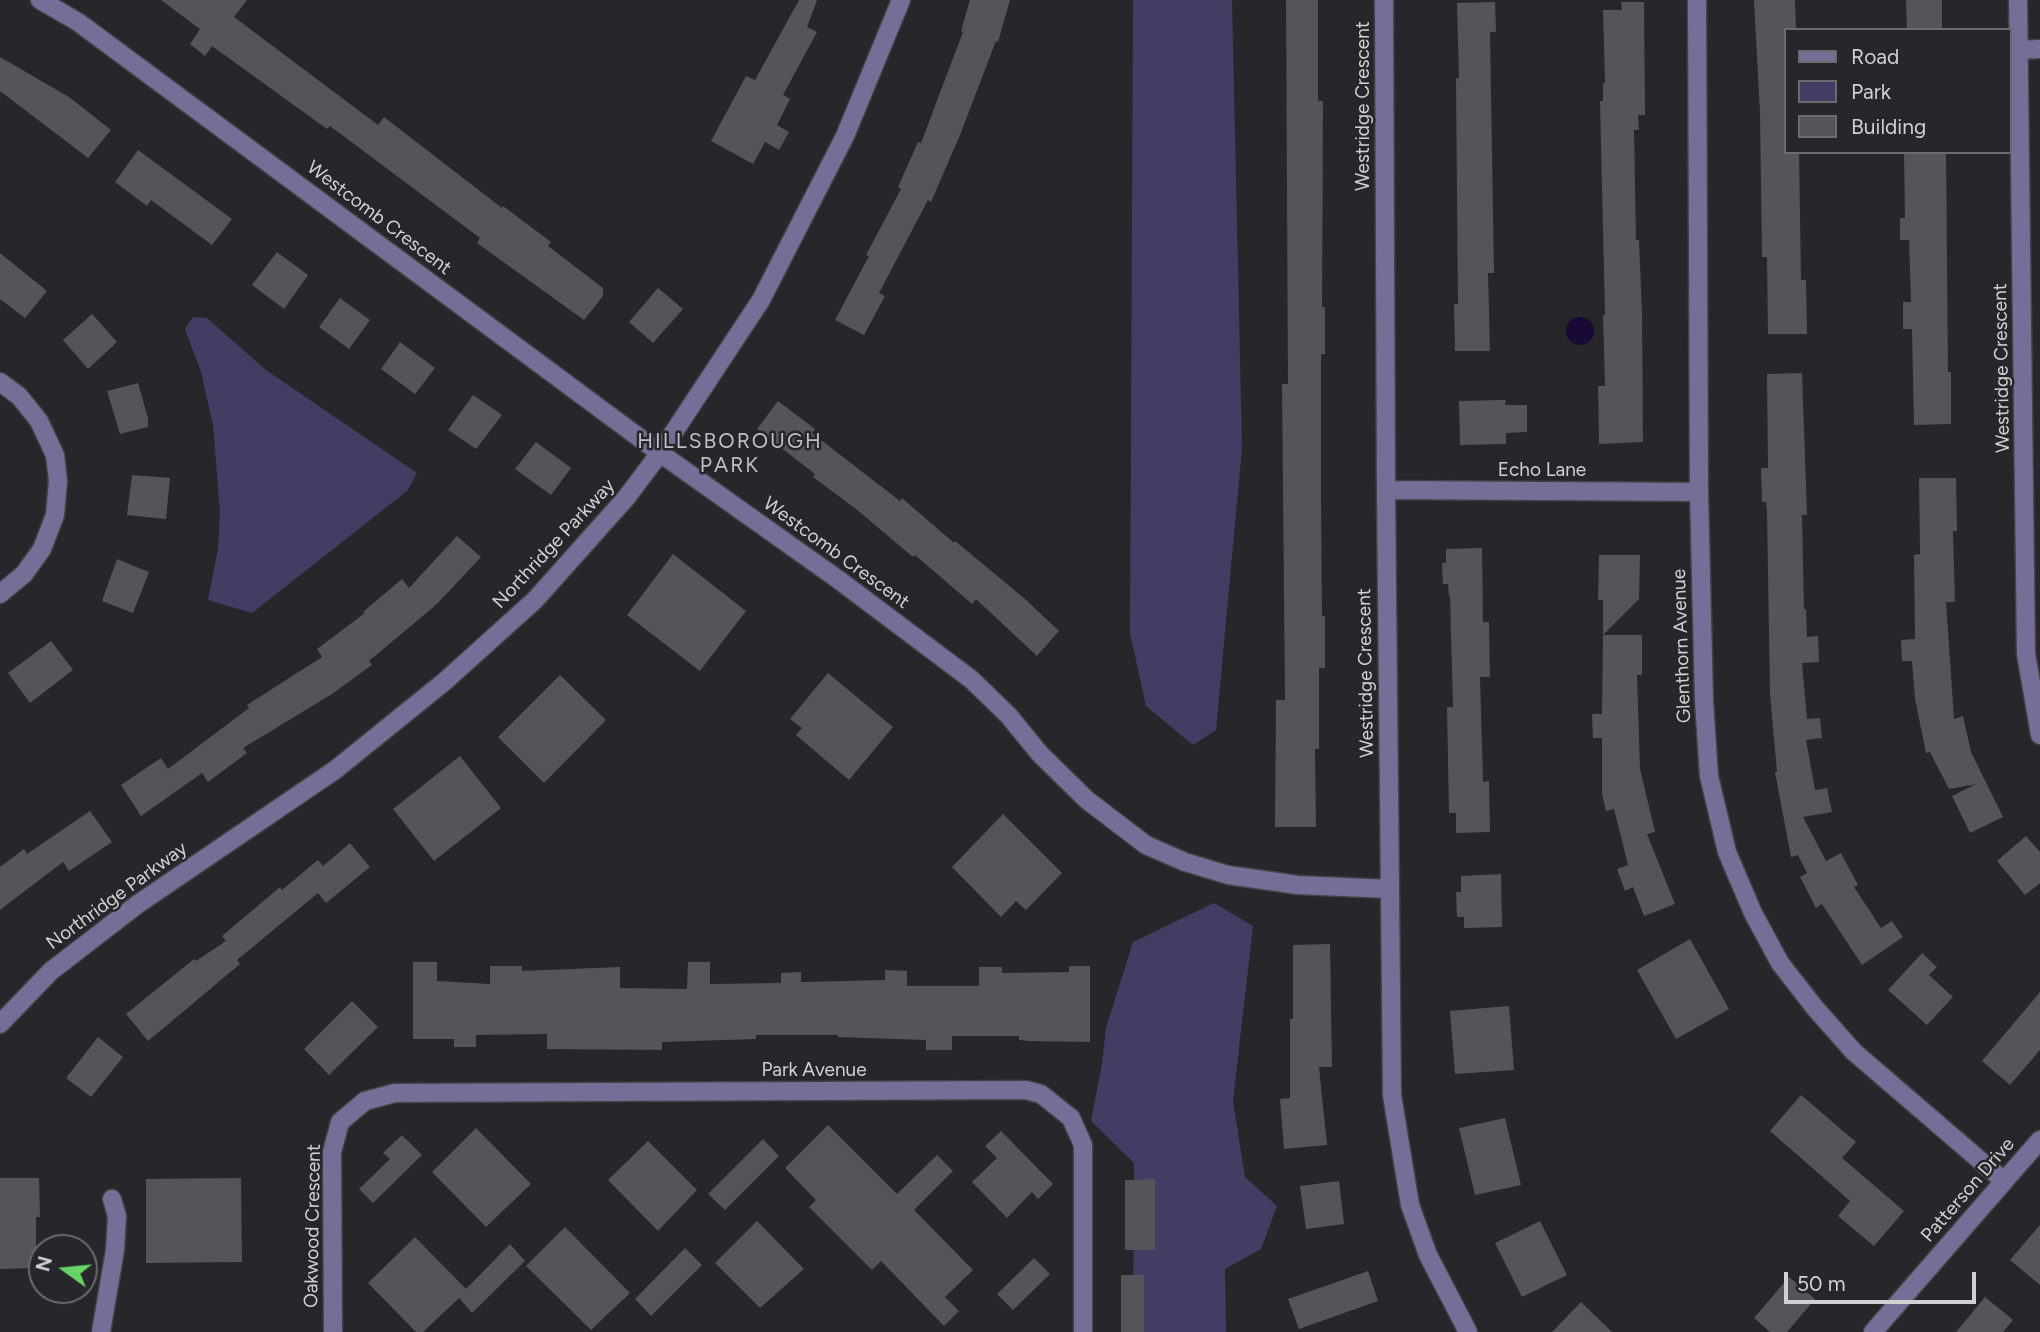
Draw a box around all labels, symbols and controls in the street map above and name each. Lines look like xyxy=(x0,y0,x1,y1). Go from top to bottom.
street label: Westridge Crescent xyxy=(1352,21,1374,191)
legend xyxy=(1784,28,2012,154)
text: Road xyxy=(1851,44,1899,69)
text: Park xyxy=(1851,79,1891,104)
text: Building xyxy=(1851,114,1926,139)
street label: Westcomb Crescent xyxy=(302,156,456,280)
street label: Westridge Crescent xyxy=(1989,283,2015,453)
district label: HILLSBOROUGH PARK xyxy=(639,429,821,479)
street label: Echo Lane xyxy=(1498,459,1586,481)
street label: Northridge Parkway xyxy=(488,475,620,613)
street label: Westcomb Crescent xyxy=(759,492,913,614)
street label: Glenthorn Avenue xyxy=(1668,568,1696,724)
street label: Westridge Crescent xyxy=(1353,588,1379,758)
street label: Northridge Parkway xyxy=(42,837,192,955)
street label: Park Avenue xyxy=(761,1059,867,1081)
street label: Patterson Drive xyxy=(1917,1133,2019,1247)
street label: Oakwood Crescent xyxy=(300,1144,326,1308)
north arrow xyxy=(28,1234,98,1304)
text: N xyxy=(31,1254,57,1274)
scale bar xyxy=(1788,1258,1980,1302)
text: 50 m xyxy=(1797,1271,1846,1296)

